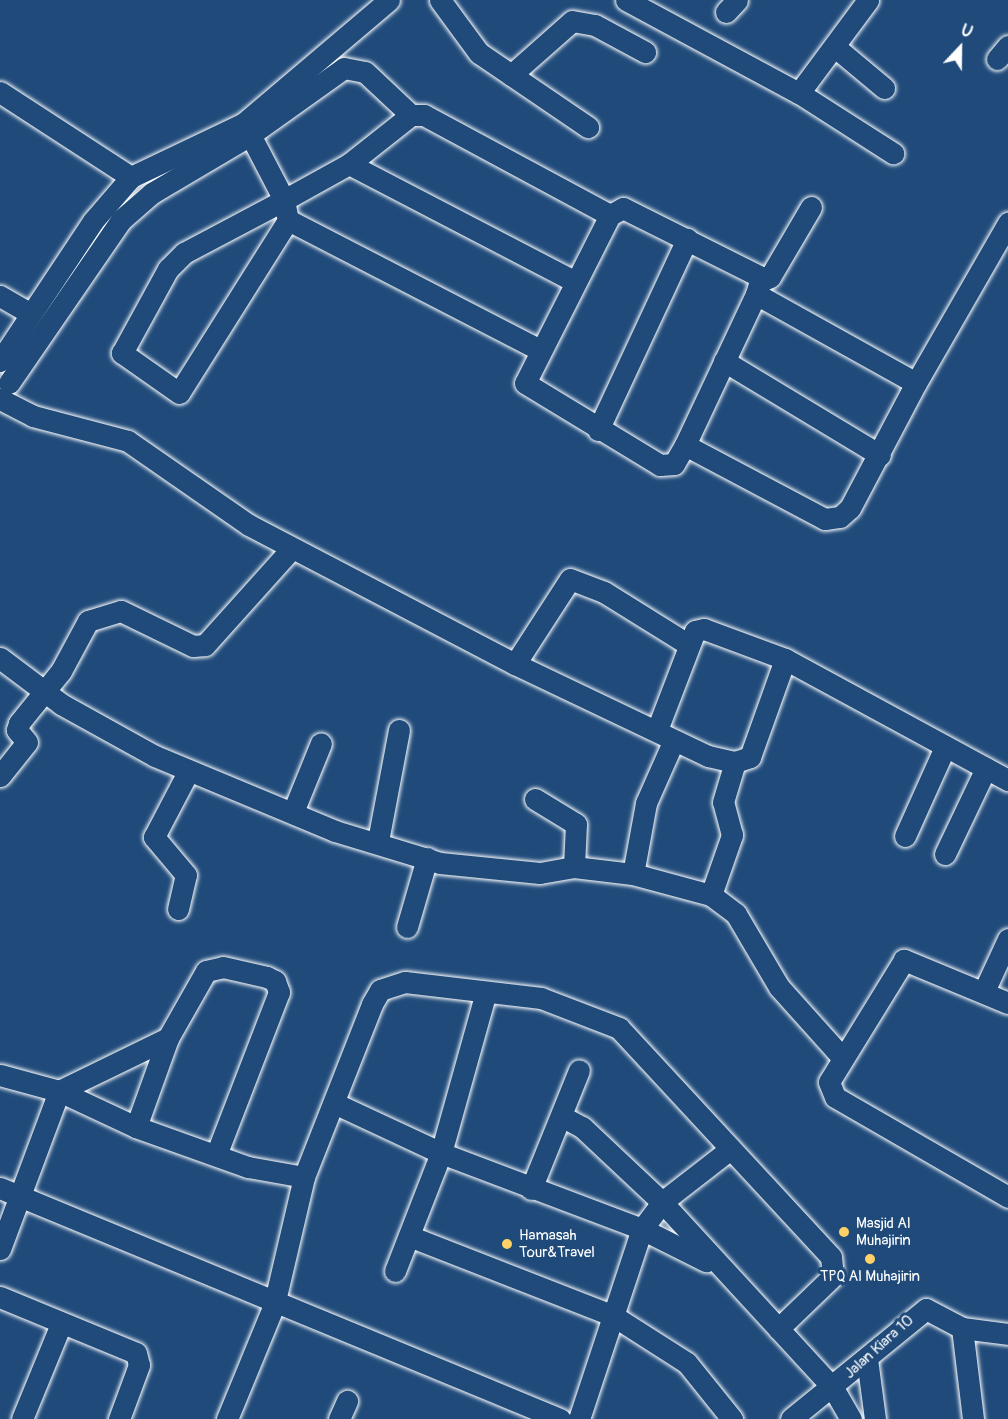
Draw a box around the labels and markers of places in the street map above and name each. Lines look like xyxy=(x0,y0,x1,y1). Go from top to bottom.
place label: Masjid Al Muhajirin xyxy=(856,1214,911,1249)
marker: Masjid Al Muhajirin xyxy=(837,1225,851,1239)
place label: Hamasah Tour&Travel xyxy=(519,1226,595,1261)
marker: Hamasah Tour&Travel xyxy=(500,1237,514,1251)
marker: TPQ Al Muhajirin xyxy=(863,1252,877,1266)
place label: TPQ Al Muhajirin xyxy=(820,1268,920,1286)

